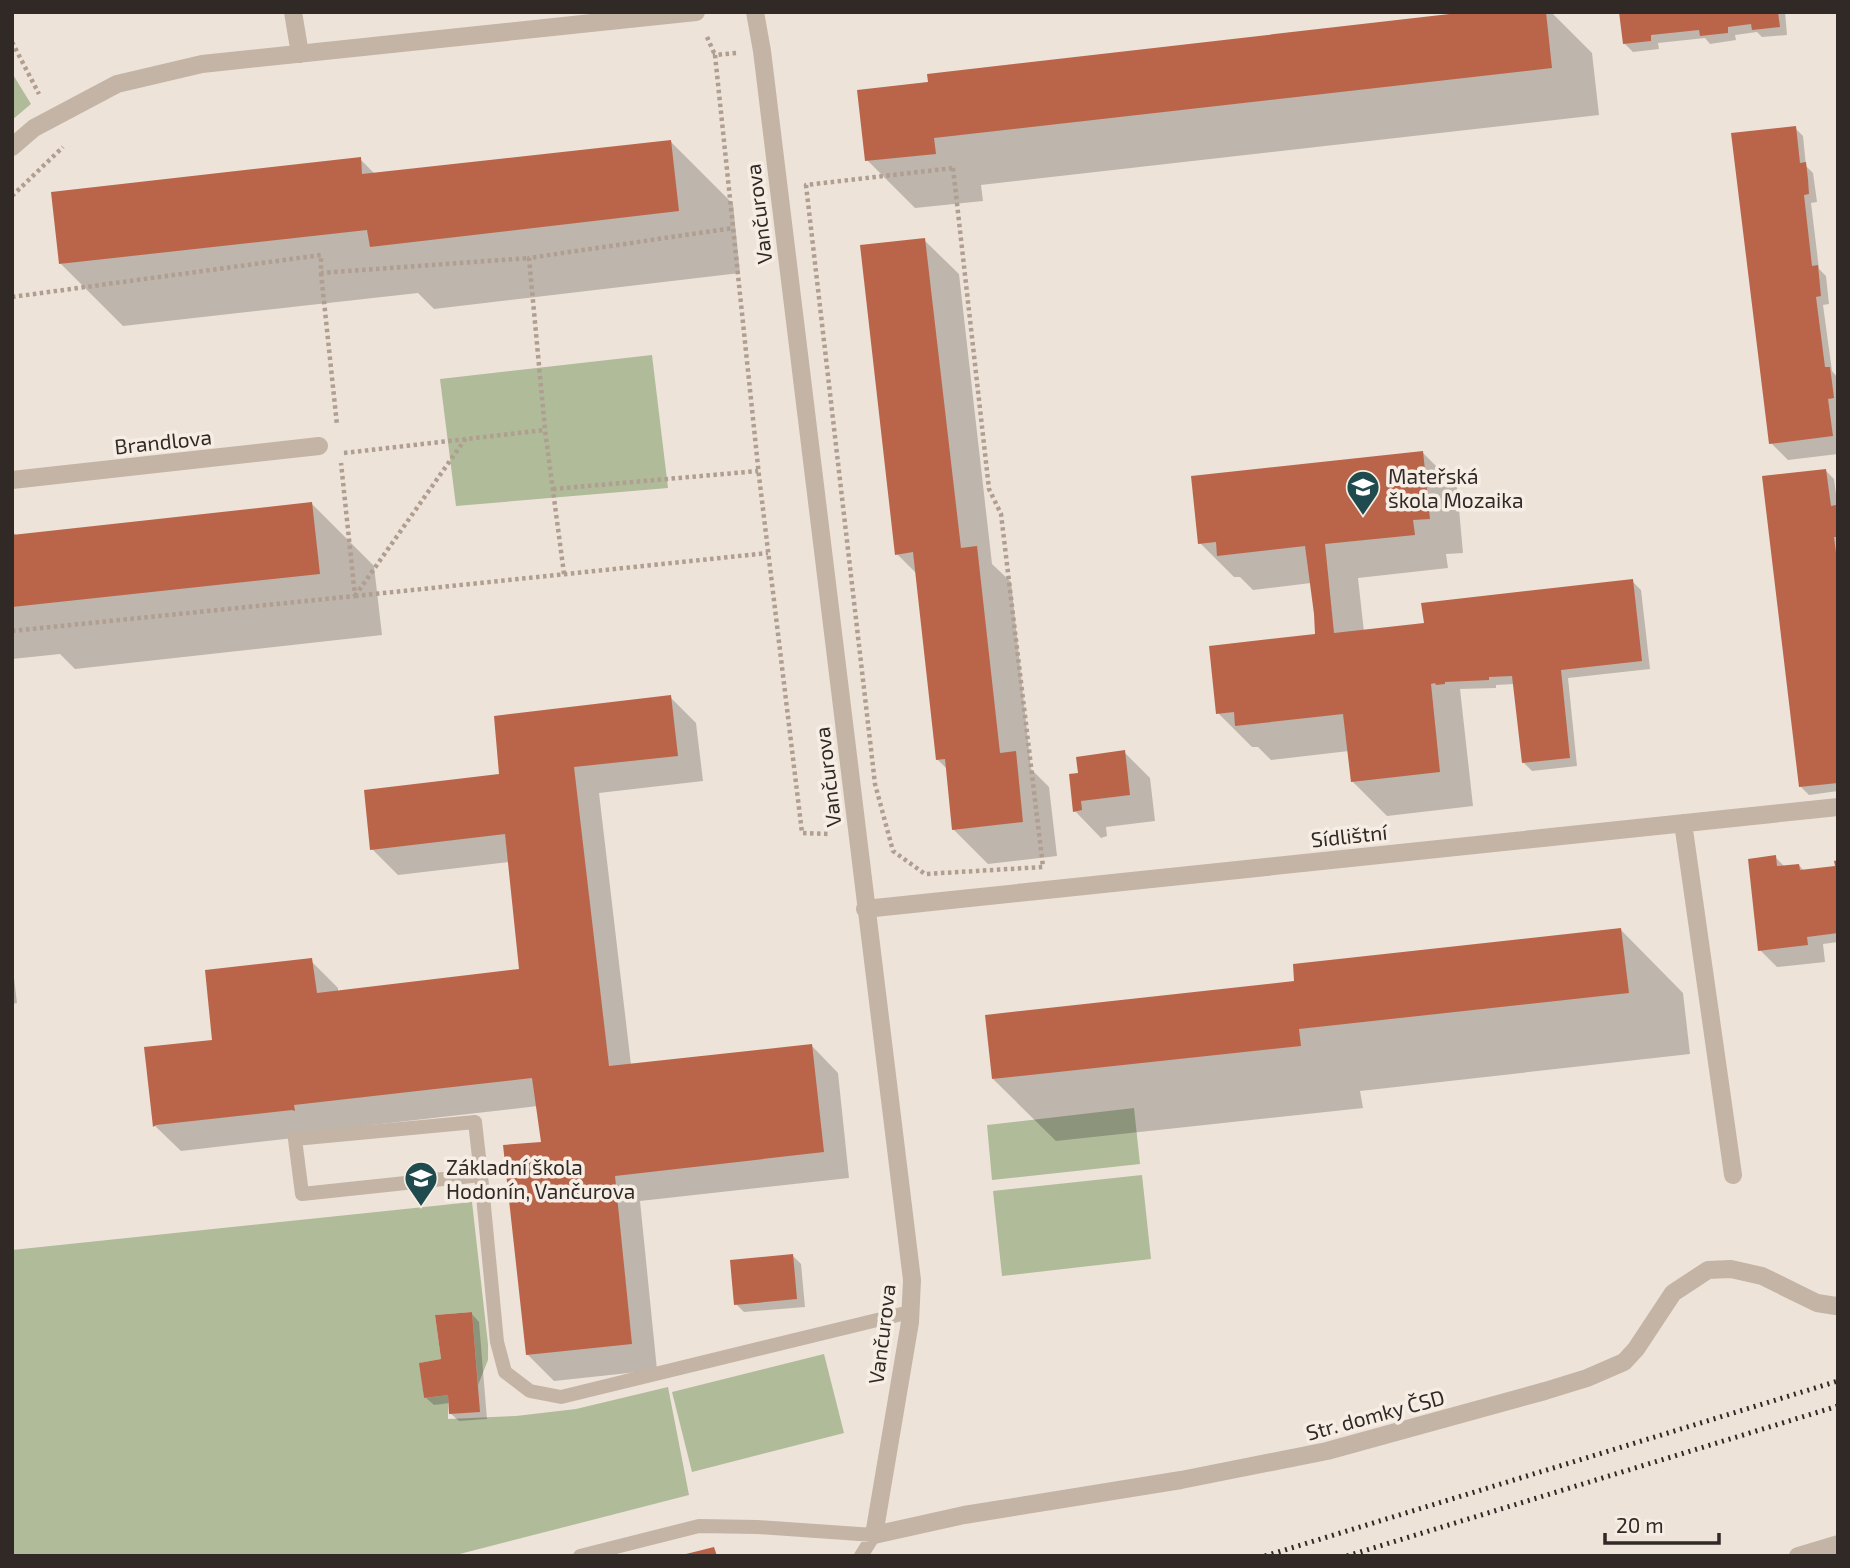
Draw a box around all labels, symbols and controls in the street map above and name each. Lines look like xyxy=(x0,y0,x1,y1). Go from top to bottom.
street label: Vančurova xyxy=(739,163,777,265)
street label: Brandlova xyxy=(113,423,213,459)
place label: Mateřská škola Mozaika xyxy=(1388,463,1523,512)
school or university icon: Mateřská škola Mozaika xyxy=(1344,468,1382,517)
street label: Vančurova xyxy=(808,726,846,828)
street label: Sídlištní xyxy=(1310,818,1389,851)
place label: Základní škola Hodonín, Vančurova xyxy=(446,1154,635,1203)
school or university icon: Základní škola Hodonín, Vančurova xyxy=(402,1159,440,1208)
street label: Vančurova xyxy=(862,1283,900,1385)
street label: Str. domky ČSD xyxy=(1303,1383,1447,1445)
scale bar xyxy=(1605,1502,1719,1546)
text: 20 m xyxy=(1616,1512,1664,1537)

